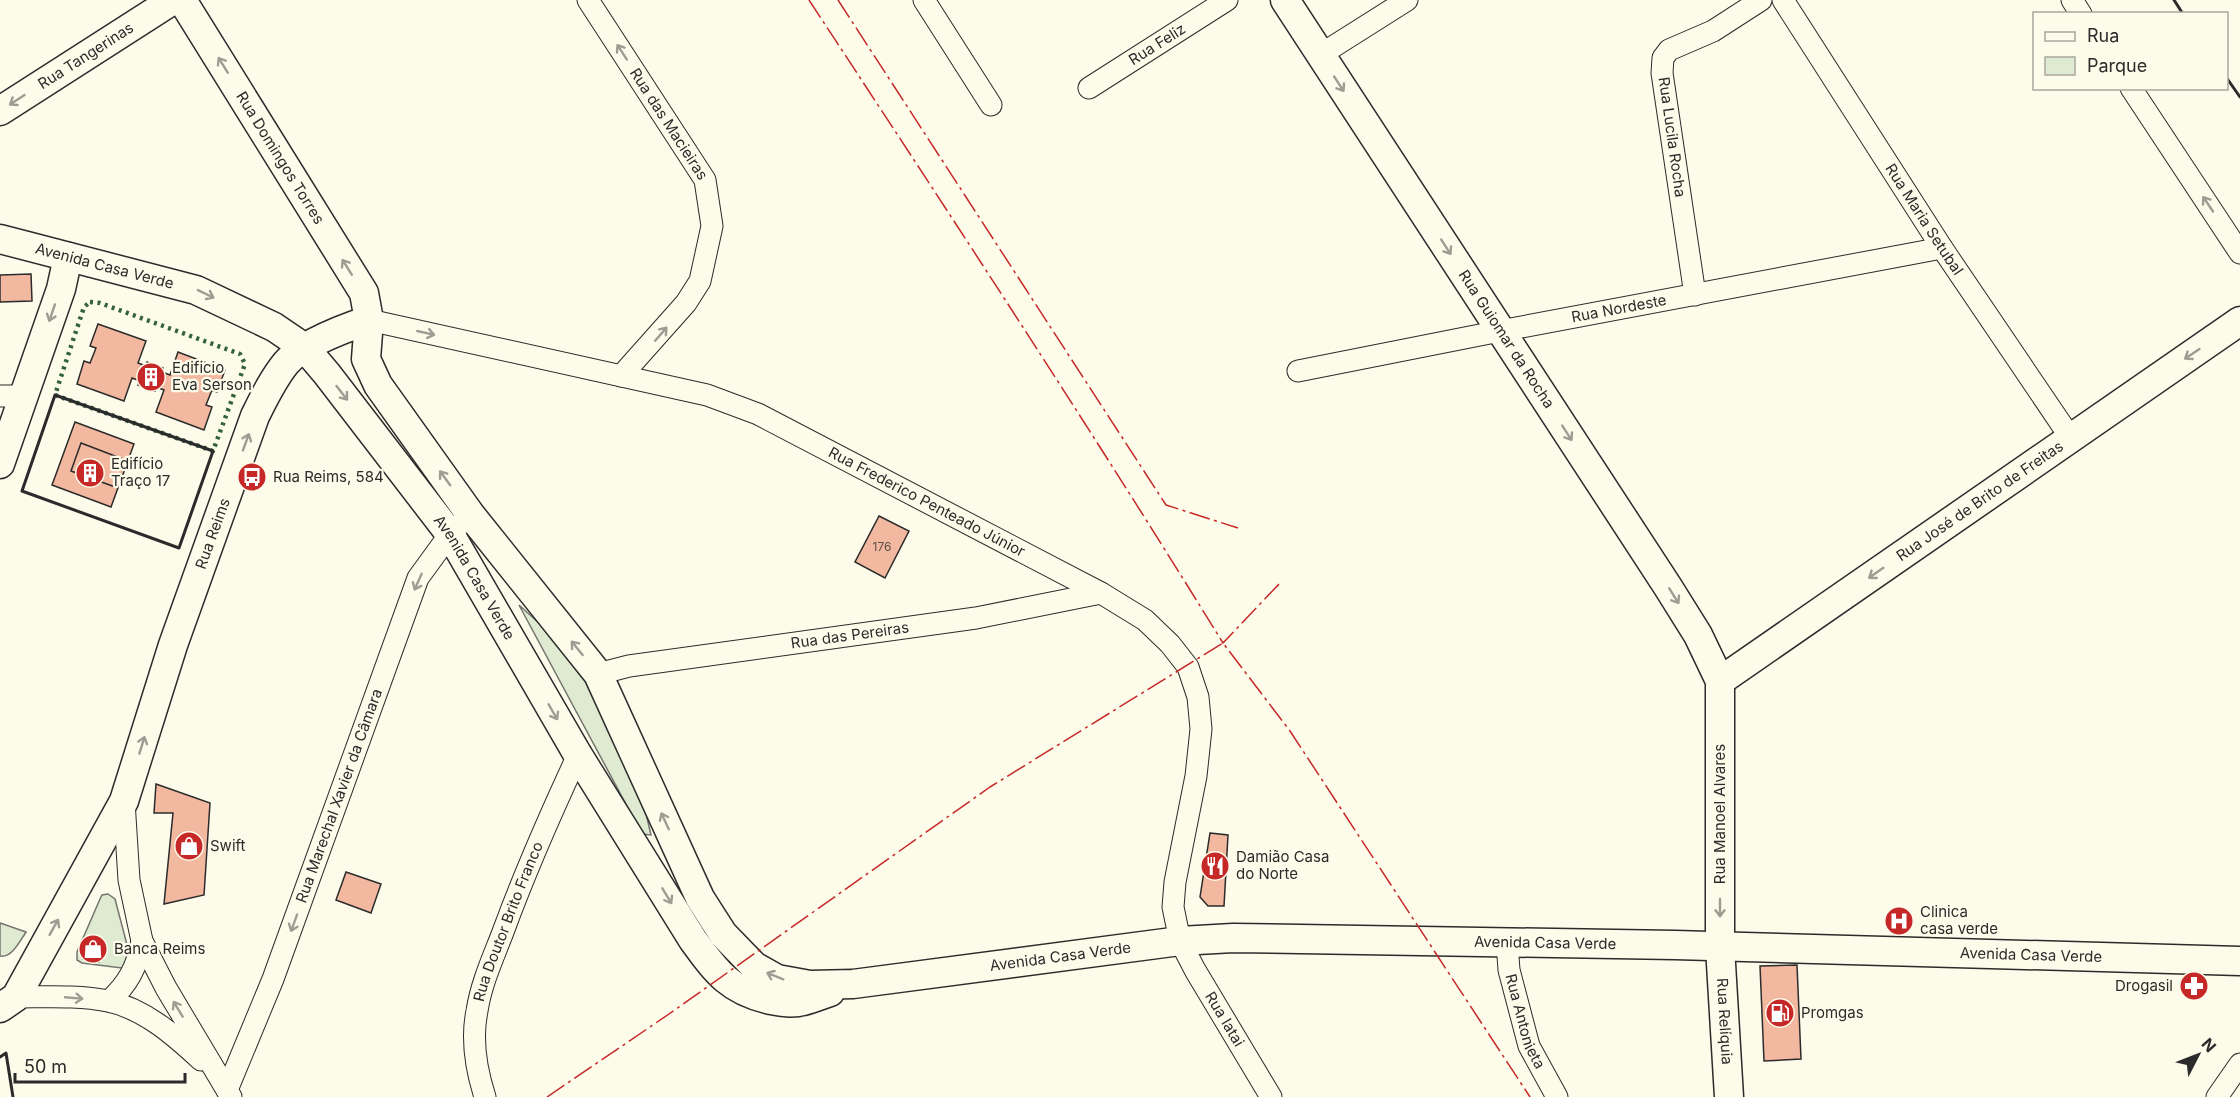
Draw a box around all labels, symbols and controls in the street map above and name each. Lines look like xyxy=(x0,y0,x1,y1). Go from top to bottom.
legend xyxy=(2033,12,2228,90)
street label: Rua Tangerinas xyxy=(34,18,137,93)
street label: Rua Feliz xyxy=(1125,19,1189,69)
text: Rua xyxy=(2087,25,2119,46)
one-way arrow xyxy=(615,44,627,61)
text: Parque xyxy=(2087,55,2147,76)
one-way arrow xyxy=(216,57,228,74)
street label: Rua das Macieiras xyxy=(626,64,712,183)
one-way arrow xyxy=(1334,75,1346,92)
street label: Rua Lucila Rocha xyxy=(1655,76,1690,198)
street label: Rua Domingos Torres xyxy=(232,88,329,228)
one-way arrow xyxy=(9,93,26,106)
street label: Rua Maria Setubal xyxy=(1881,160,1968,279)
one-way arrow xyxy=(2201,196,2213,213)
street label: Avenida Casa Verde xyxy=(33,239,176,293)
one-way arrow xyxy=(1440,239,1452,255)
one-way arrow xyxy=(341,258,354,275)
street label: Rua Guiomar da Rocha xyxy=(1455,266,1559,412)
one-way arrow xyxy=(196,289,214,301)
street label: Rua Nordeste xyxy=(1570,290,1668,326)
one-way arrow xyxy=(46,303,57,322)
one-way arrow xyxy=(654,326,668,341)
one-way arrow xyxy=(416,328,436,339)
one-way arrow xyxy=(2184,348,2200,360)
place label: Edificio Eva Serson xyxy=(172,358,252,394)
building icon: Edificio Eva Serson xyxy=(135,361,167,393)
one-way arrow xyxy=(335,385,348,401)
one-way arrow xyxy=(1561,424,1573,440)
one-way arrow xyxy=(241,433,252,452)
street label: Rua José de Brito de Freitas xyxy=(1892,436,2067,565)
street label: Rua Frederico Penteado Júnior xyxy=(825,442,1029,561)
place label: Edifício Traço 17 xyxy=(111,454,170,490)
building icon: Edifício Traço 17 xyxy=(74,457,106,489)
bus stop icon: Rua Reims, 584 xyxy=(236,461,268,493)
place label: Rua Reims, 584 xyxy=(273,467,384,486)
one-way arrow xyxy=(439,470,451,486)
street label: Rua Reims xyxy=(191,495,234,572)
street label: Avenida Casa Verde xyxy=(430,511,519,643)
house number: 176 xyxy=(873,539,891,554)
one-way arrow xyxy=(1868,567,1885,579)
one-way arrow xyxy=(412,573,423,591)
one-way arrow xyxy=(1668,587,1680,604)
street label: Rua das Pereiras xyxy=(790,617,910,653)
one-way arrow xyxy=(571,640,584,656)
street label: Rua Marechal Xavier da Câmara xyxy=(291,686,386,905)
one-way arrow xyxy=(548,703,560,720)
one-way arrow xyxy=(137,736,148,755)
street label: Rua Manoel Alvares xyxy=(1710,744,1729,884)
one-way arrow xyxy=(659,813,671,831)
shop icon: Swift xyxy=(173,830,205,862)
place label: Swift xyxy=(210,836,246,855)
street label: Rua Doutor Brito Franco xyxy=(469,839,547,1004)
place label: Damião Casa do Norte xyxy=(1236,847,1329,883)
restaurant icon: Damião Casa do Norte xyxy=(1199,850,1231,882)
one-way arrow xyxy=(661,887,673,904)
one-way arrow xyxy=(1714,897,1726,917)
place label: Clinica casa verde xyxy=(1920,902,1998,938)
hospital icon: Clinica casa verde xyxy=(1883,905,1915,937)
one-way arrow xyxy=(287,913,298,932)
one-way arrow xyxy=(48,919,60,936)
street label: Avenida Casa Verde xyxy=(1474,932,1616,953)
shop icon: Banca Reims xyxy=(77,933,109,965)
street label: Avenida Casa Verde xyxy=(989,938,1132,975)
place label: Banca Reims xyxy=(114,939,205,958)
street label: Avenida Casa Verde xyxy=(1960,943,2102,966)
one-way arrow xyxy=(766,970,784,981)
pharmacy icon: Drogasil xyxy=(2178,970,2210,1002)
street label: Rua Antonieta xyxy=(1501,972,1550,1072)
place label: Drogasil xyxy=(2115,976,2173,995)
street label: Rua Relíquia xyxy=(1713,977,1737,1065)
street label: Rua Iatai xyxy=(1201,988,1249,1050)
one-way arrow xyxy=(64,993,84,1004)
fuel station icon: Promgas xyxy=(1764,997,1796,1029)
one-way arrow xyxy=(172,1001,184,1018)
place label: Promgas xyxy=(1801,1003,1864,1022)
north arrow xyxy=(2168,1025,2228,1085)
text: N xyxy=(2198,1034,2221,1056)
scale bar xyxy=(15,1046,184,1084)
text: 50 m xyxy=(24,1056,67,1077)

